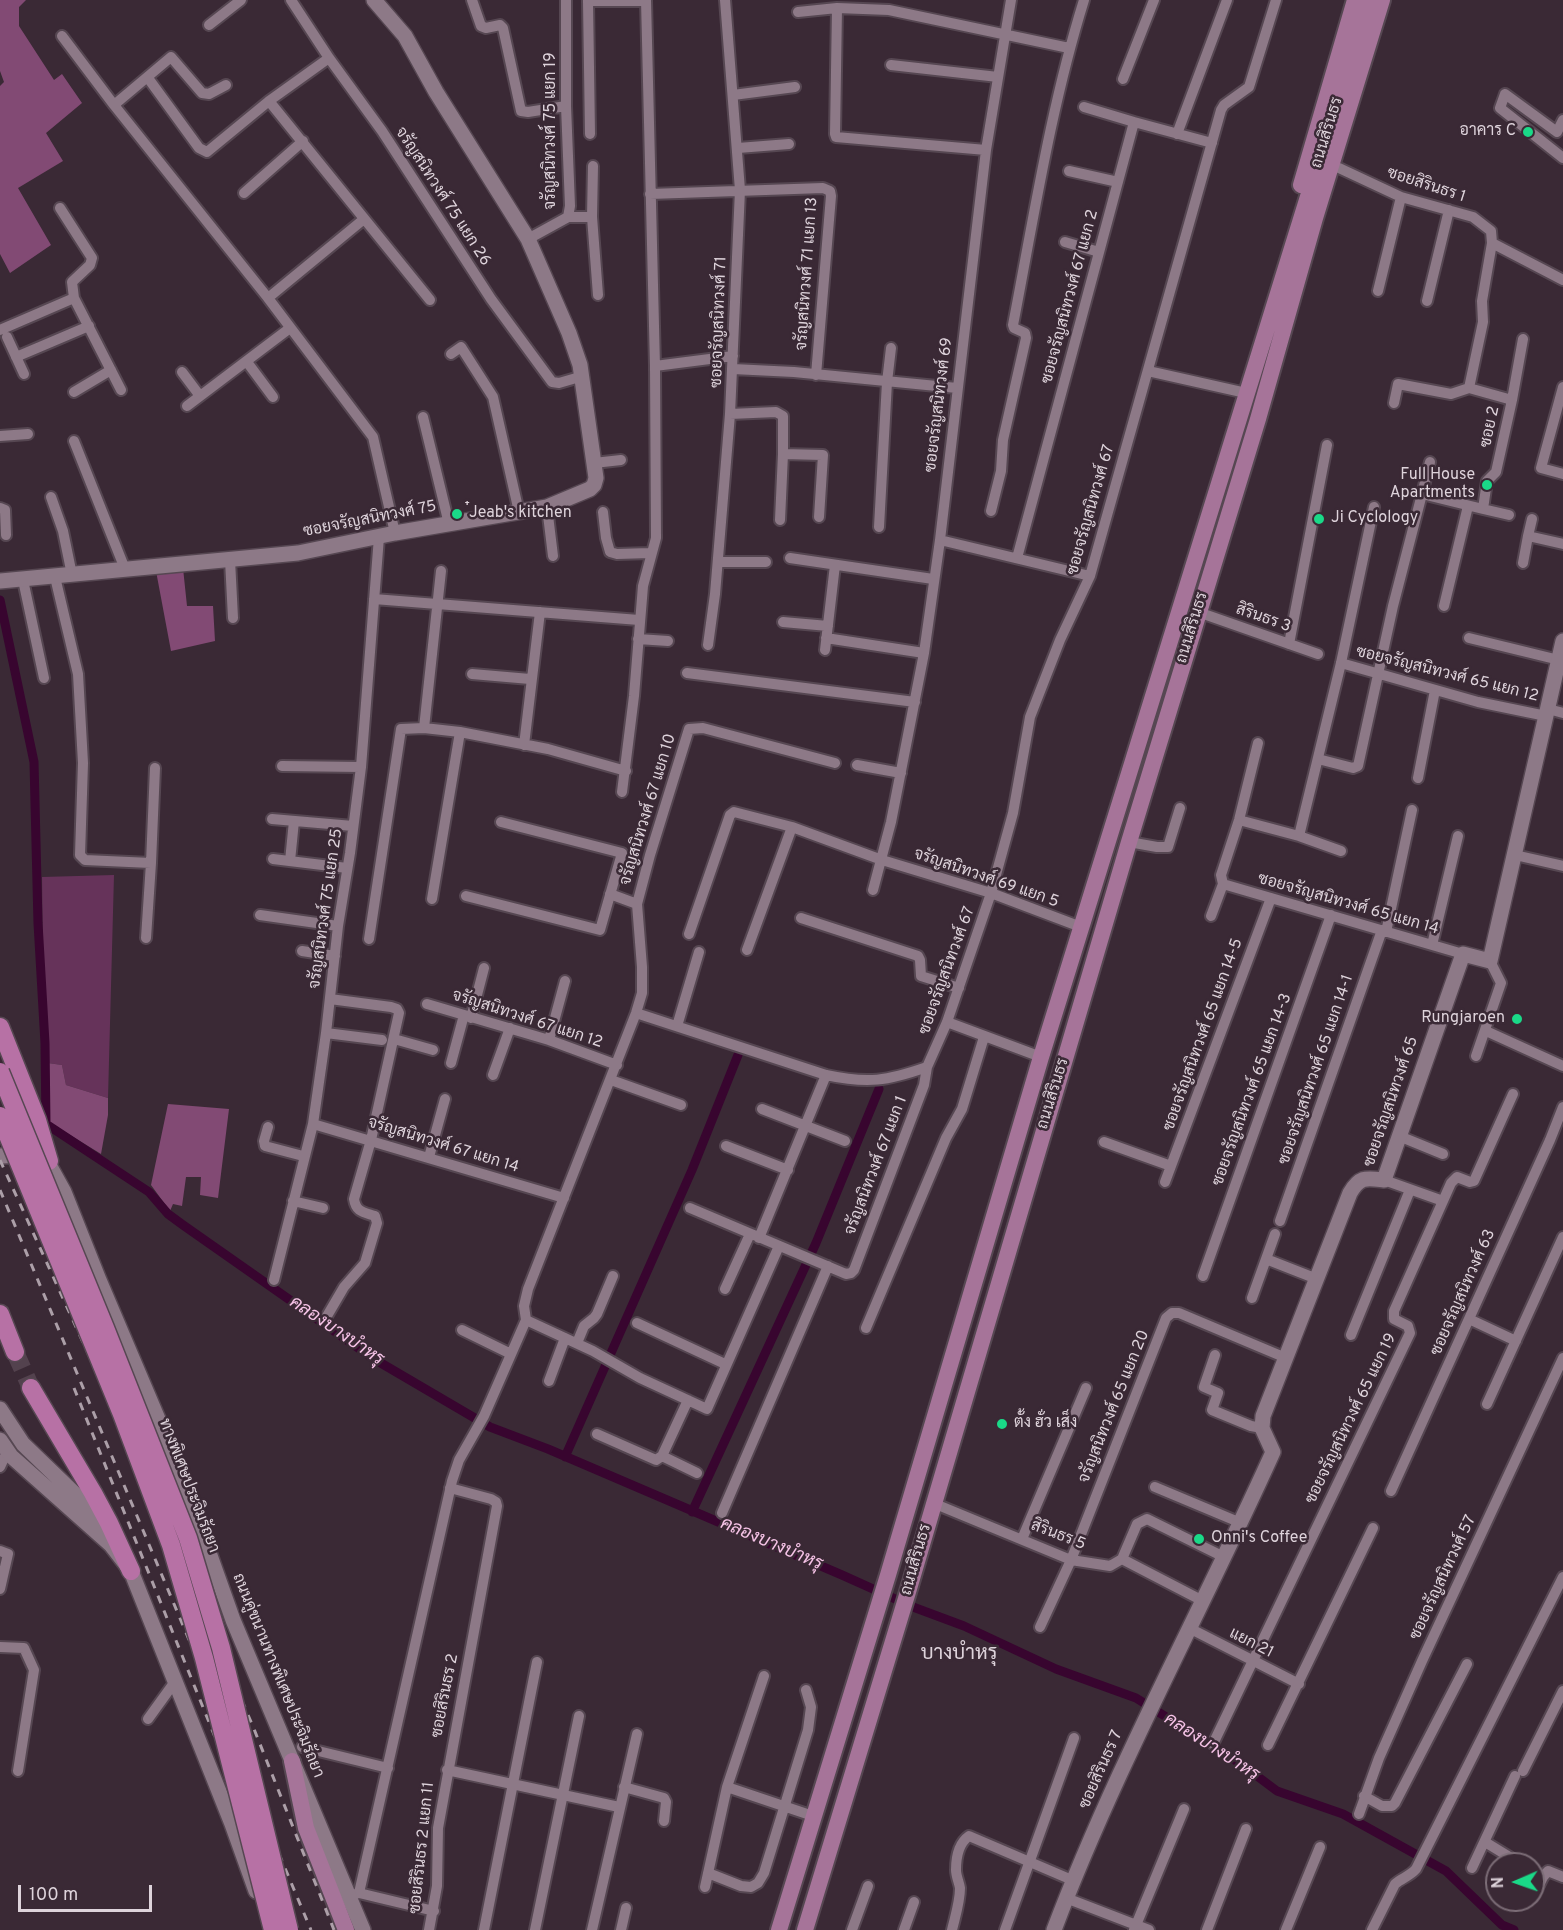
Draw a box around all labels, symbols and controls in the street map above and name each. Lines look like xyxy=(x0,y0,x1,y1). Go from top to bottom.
street label: จรัญสนิทวงศ์ 75 แยก 19 xyxy=(542,52,562,210)
street label: ถนนสิรินธร xyxy=(1308,95,1348,171)
place label: อาคาร C xyxy=(1460,122,1516,142)
street label: จรัญสนิทวงศ์ 75 แยก 26 xyxy=(390,124,494,270)
marker: อาคาร C xyxy=(1521,125,1535,139)
street label: ซอยสิรินธร 1 xyxy=(1384,164,1468,208)
street label: จรัญสนิทวงศ์ 71 แยก 13 xyxy=(793,196,823,352)
street label: ซอยจรัญสนิทวงศ์ 67 แยก 2 xyxy=(1038,208,1104,386)
street label: ซอยจรัญสนิทวงศ์ 71 xyxy=(708,256,732,388)
street label: ซอยจรัญสนิทวงศ์ 69 xyxy=(922,336,958,474)
street label: ซอย 2 xyxy=(1477,404,1505,450)
street label: ซอยจรัญสนิทวงศ์ 67 xyxy=(1064,443,1120,577)
place label: Full House Apartments xyxy=(1390,466,1475,504)
marker: Full House Apartments xyxy=(1480,478,1494,492)
street label: ซอยจรัญสนิทวงศ์ 75 xyxy=(302,498,438,542)
place label: ๋Jeab's kitchen xyxy=(469,504,572,524)
marker: ๋Jeab's kitchen xyxy=(450,507,464,521)
place label: Ji Cyclology xyxy=(1331,509,1418,529)
marker: Ji Cyclology xyxy=(1312,512,1326,526)
street label: ถนนสิรินธร xyxy=(1173,590,1213,666)
street label: สิรินธร 3 xyxy=(1233,601,1293,637)
street label: ซอยจรัญสนิทวงศ์ 65 แยก 12 xyxy=(1354,643,1540,707)
street label: จรัญสนิทวงศ์ 67 แยก 10 xyxy=(617,732,681,888)
street label: จรัญสนิทวงศ์ 75 แยก 25 xyxy=(306,827,348,991)
street label: จรัญสนิทวงศ์ 69 แยก 5 xyxy=(911,845,1061,913)
street label: ซอยจรัญสนิทวงศ์ 65 แยก 14 xyxy=(1255,870,1441,940)
street label: ซอยจรัญสนิทวงศ์ 67 xyxy=(916,904,980,1038)
street label: ซอยจรัญสนิทวงศ์ 65 แยก 14-5 xyxy=(1160,936,1248,1134)
street label: ซอยจรัญสนิทวงศ์ 65 แยก 14-1 xyxy=(1275,972,1359,1168)
street label: จรัญสนิทวงศ์ 67 แยก 12 xyxy=(449,987,605,1053)
street label: ซอยจรัญสนิทวงศ์ 65 แยก 14-3 xyxy=(1209,991,1297,1189)
place label: Rungjaroen xyxy=(1421,1009,1505,1029)
marker: Rungjaroen xyxy=(1510,1012,1524,1026)
street label: ซอยจรัญสนิทวงศ์ 65 xyxy=(1361,1034,1423,1170)
street label: ถนนสิรินธร xyxy=(1034,1056,1074,1132)
street label: จรัญสนิทวงศ์ 67 แยก 1 xyxy=(842,1094,912,1238)
street label: จรัญสนิทวงศ์ 67 แยก 14 xyxy=(365,1114,521,1178)
street label: ซอยจรัญสนิทวงศ์ 63 xyxy=(1428,1227,1500,1359)
water label: คลองบางบำหรุ xyxy=(285,1293,387,1371)
street label: จรัญสนิทวงศ์ 65 แยก 20 xyxy=(1075,1328,1155,1486)
street label: ซอยจรัญสนิทวงศ์ 65 แยก 19 xyxy=(1302,1331,1402,1507)
place label: ตั้ง ฮั่ว เส็ง xyxy=(1014,1414,1077,1434)
street label: ทางพิเศษประจิมรัถยา xyxy=(154,1416,222,1556)
marker: ตั้ง ฮั่ว เส็ง xyxy=(995,1417,1009,1431)
street label: ซอยจรัญสนิทวงศ์ 57 xyxy=(1407,1513,1481,1643)
water label: คลองบางบำหรุ xyxy=(717,1514,825,1576)
street label: สิรินธร 5 xyxy=(1028,1517,1088,1555)
street label: ถนนสิรินธร xyxy=(898,1522,936,1598)
place label: Onni's Coffee xyxy=(1211,1529,1307,1549)
marker: Onni's Coffee xyxy=(1192,1532,1206,1546)
street label: ถนนคู่ขนานทางพิเศษประจิมรัถยา xyxy=(227,1571,327,1781)
street label: แยก 21 xyxy=(1226,1625,1276,1663)
district label: บางบำหรุ xyxy=(921,1643,997,1667)
street label: ซอยสิรินธร 2 xyxy=(428,1652,464,1740)
water label: คลองบางบำหรุ xyxy=(1159,1709,1263,1787)
street label: ซอยสิรินธร 7 xyxy=(1076,1728,1128,1812)
street label: ซอยสิรินธร 2 แยก 11 xyxy=(407,1781,439,1915)
north arrow xyxy=(1485,1852,1545,1912)
scale bar xyxy=(21,1873,154,1911)
text: N xyxy=(1489,1876,1509,1889)
text: 100 m xyxy=(29,1884,78,1907)

